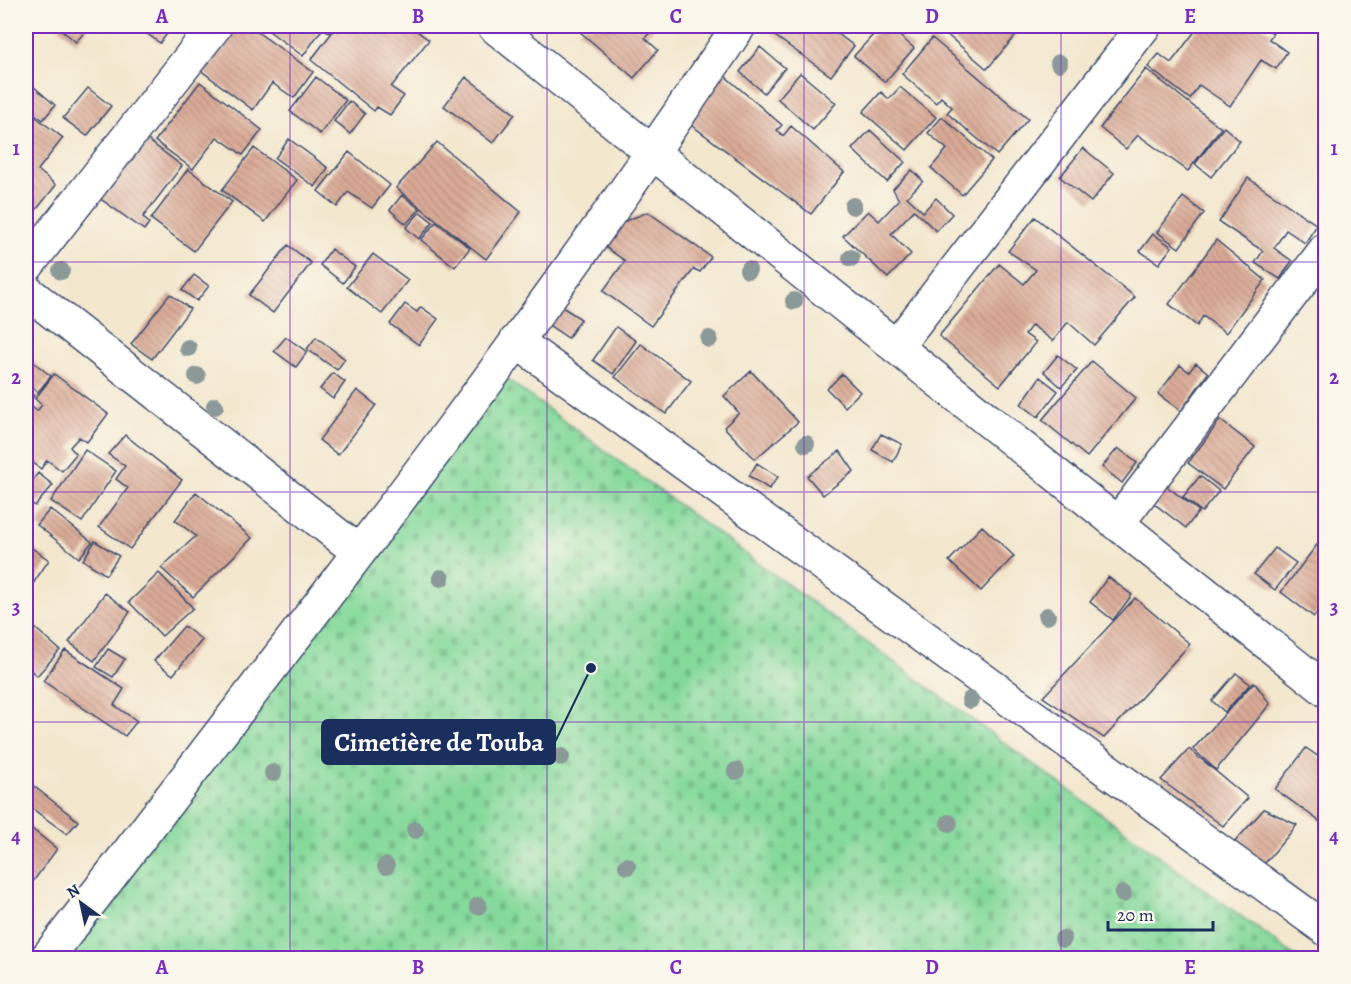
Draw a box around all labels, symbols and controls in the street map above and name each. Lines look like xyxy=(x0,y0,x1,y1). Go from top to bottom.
text: A xyxy=(155,3,169,30)
text: B xyxy=(412,3,424,30)
text: C xyxy=(670,3,682,30)
text: D xyxy=(925,3,939,30)
text: E xyxy=(1184,3,1196,30)
text: 1 xyxy=(12,135,20,162)
text: 1 xyxy=(1330,135,1338,162)
text: 2 xyxy=(11,364,21,391)
text: 2 xyxy=(1329,364,1339,391)
text: 3 xyxy=(12,594,20,621)
text: 3 xyxy=(1330,594,1338,621)
callout: Cimetière de Touba xyxy=(322,720,555,764)
text: Cimetière de Touba xyxy=(334,725,544,760)
text: 4 xyxy=(11,823,21,850)
text: 4 xyxy=(1329,823,1339,850)
north arrow xyxy=(51,873,111,933)
text: N xyxy=(62,879,85,904)
scale bar xyxy=(1108,894,1213,932)
text: 20 m xyxy=(1117,903,1154,927)
text: A xyxy=(155,954,169,981)
text: B xyxy=(412,954,424,981)
text: C xyxy=(670,954,682,981)
text: D xyxy=(925,954,939,981)
text: E xyxy=(1184,954,1196,981)

